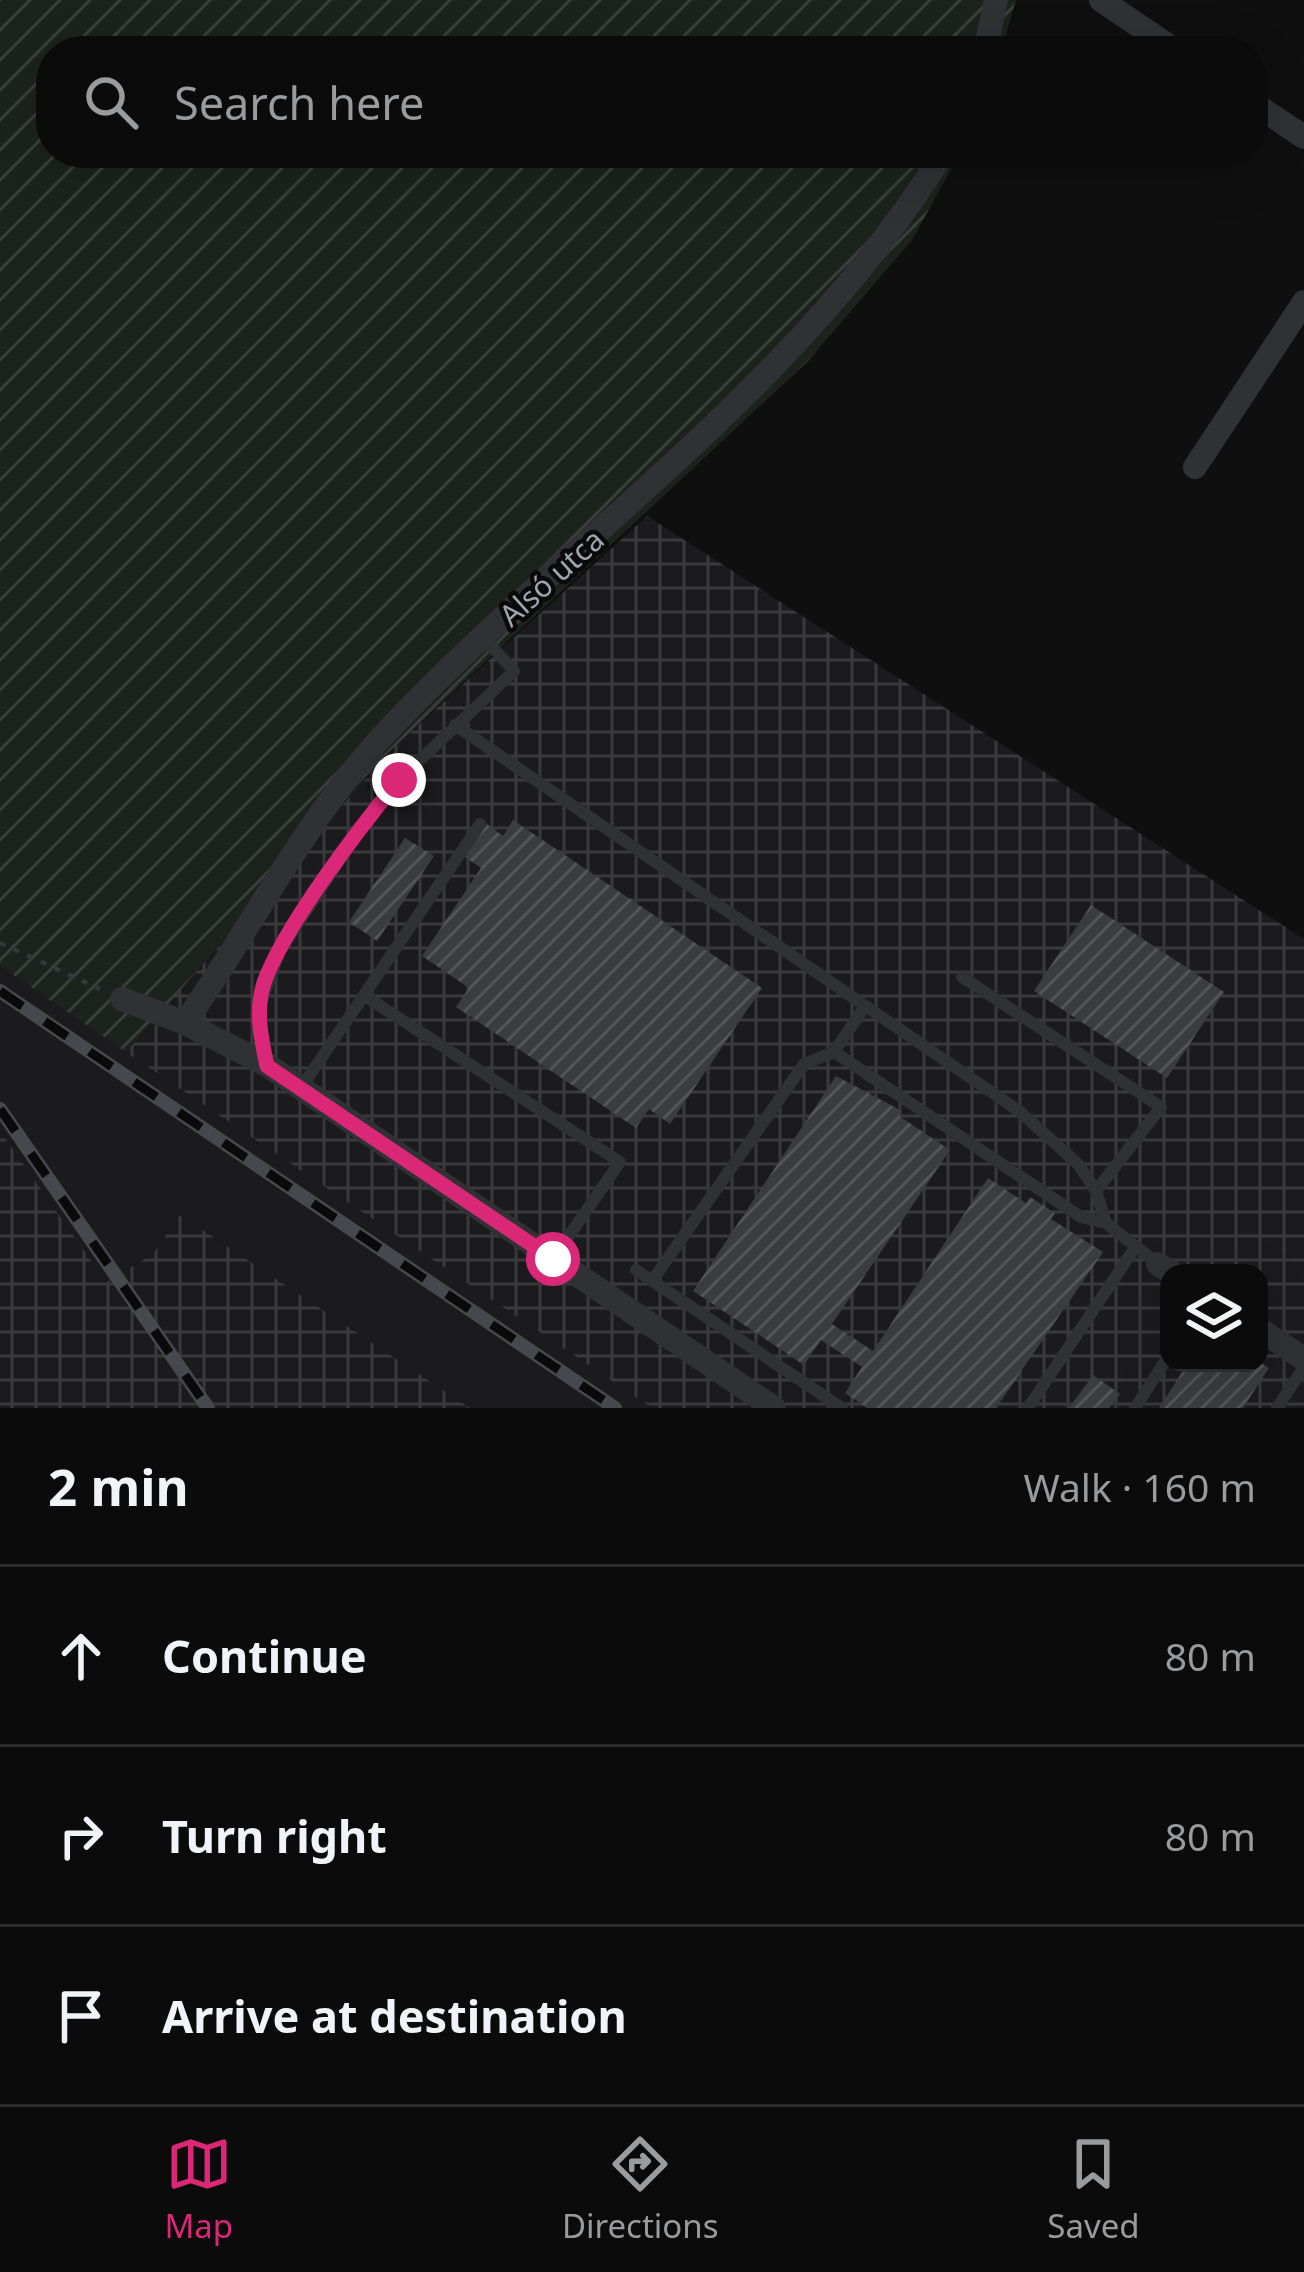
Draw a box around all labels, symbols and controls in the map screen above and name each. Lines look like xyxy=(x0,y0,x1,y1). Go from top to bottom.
search box xyxy=(36,36,1268,168)
icon: search xyxy=(78,69,144,135)
text: Search here xyxy=(174,72,424,133)
street label: Alsó utca xyxy=(490,519,612,635)
route end xyxy=(372,753,426,807)
route start xyxy=(526,1232,580,1286)
map controls xyxy=(1160,1264,1268,1372)
button: layers xyxy=(1160,1264,1268,1372)
text: 2 min xyxy=(48,1451,189,1521)
text: Walk · 160 m xyxy=(1023,1460,1256,1513)
icon: ahead xyxy=(48,1623,114,1689)
text: Continue xyxy=(162,1625,367,1686)
text: 80 m xyxy=(1165,1629,1256,1682)
icon: right xyxy=(48,1803,114,1869)
text: Turn right xyxy=(162,1805,387,1866)
text: 80 m xyxy=(1165,1809,1256,1862)
icon: arrive xyxy=(48,1983,114,2049)
text: Arrive at destination xyxy=(162,1985,627,2046)
tab: Map xyxy=(164,2131,233,2248)
tab: Directions xyxy=(562,2131,719,2248)
tab: Saved xyxy=(1047,2131,1140,2248)

